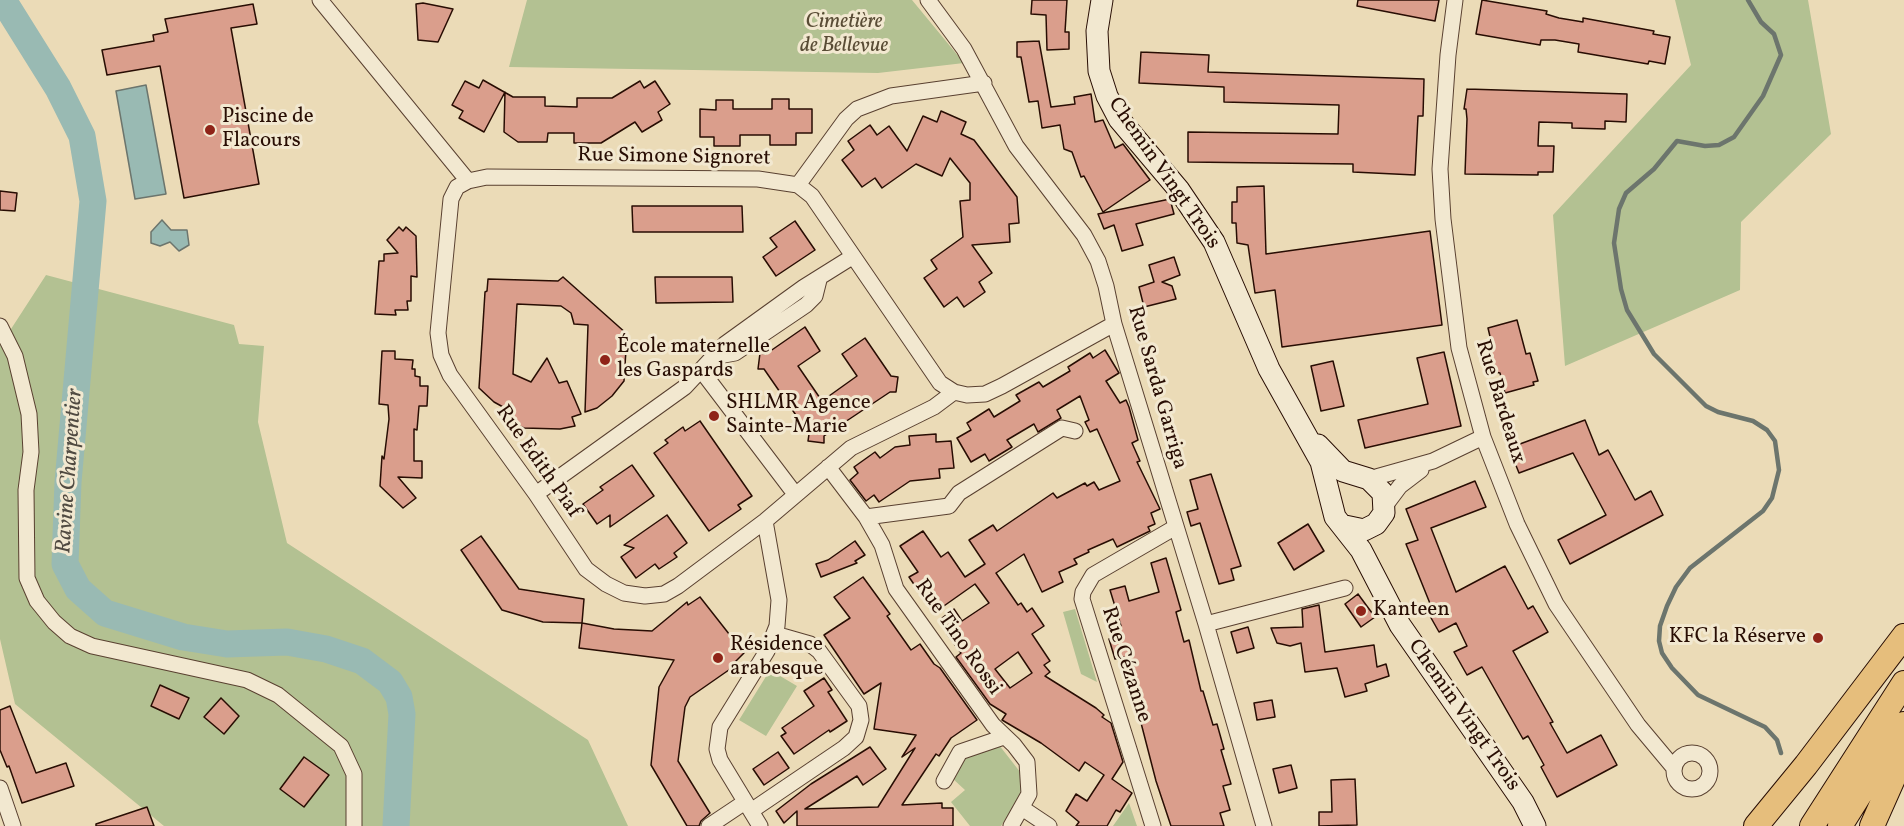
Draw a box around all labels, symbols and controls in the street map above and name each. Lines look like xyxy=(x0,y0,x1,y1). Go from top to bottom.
park label: Cimetière de Bellevue xyxy=(800,10,888,60)
street label: Chemin Vingt Trois xyxy=(1101,93,1225,255)
place label: Piscine de Flacours xyxy=(222,105,314,155)
marker: Piscine de Flacours xyxy=(203,123,217,137)
street label: Rue Simone Signoret xyxy=(577,144,771,172)
street label: Rue Sarda Garriga xyxy=(1121,303,1191,473)
place label: École maternelle les Gaspards xyxy=(617,335,770,385)
street label: Rue Bardeaux xyxy=(1468,337,1530,467)
marker: École maternelle les Gaspards xyxy=(598,353,612,367)
water label: Ravine Charpentier xyxy=(52,388,90,554)
place label: SHLMR Agence Sainte-Marie xyxy=(726,391,871,441)
street label: Rue Edith Piaf xyxy=(489,401,585,523)
marker: SHLMR Agence Sainte-Marie xyxy=(707,409,721,423)
street label: Rue Tino Rossi xyxy=(908,575,1006,701)
place label: Kanteen xyxy=(1373,598,1450,624)
street label: Rue Cézanne xyxy=(1094,604,1156,726)
marker: Kanteen xyxy=(1354,604,1368,618)
place label: KFC la Réserve xyxy=(1669,625,1806,651)
marker: KFC la Réserve xyxy=(1811,631,1825,645)
place label: Résidence arabesque xyxy=(730,633,823,683)
street label: Chemin Vingt Trois xyxy=(1401,635,1525,797)
marker: Résidence arabesque xyxy=(711,651,725,665)

